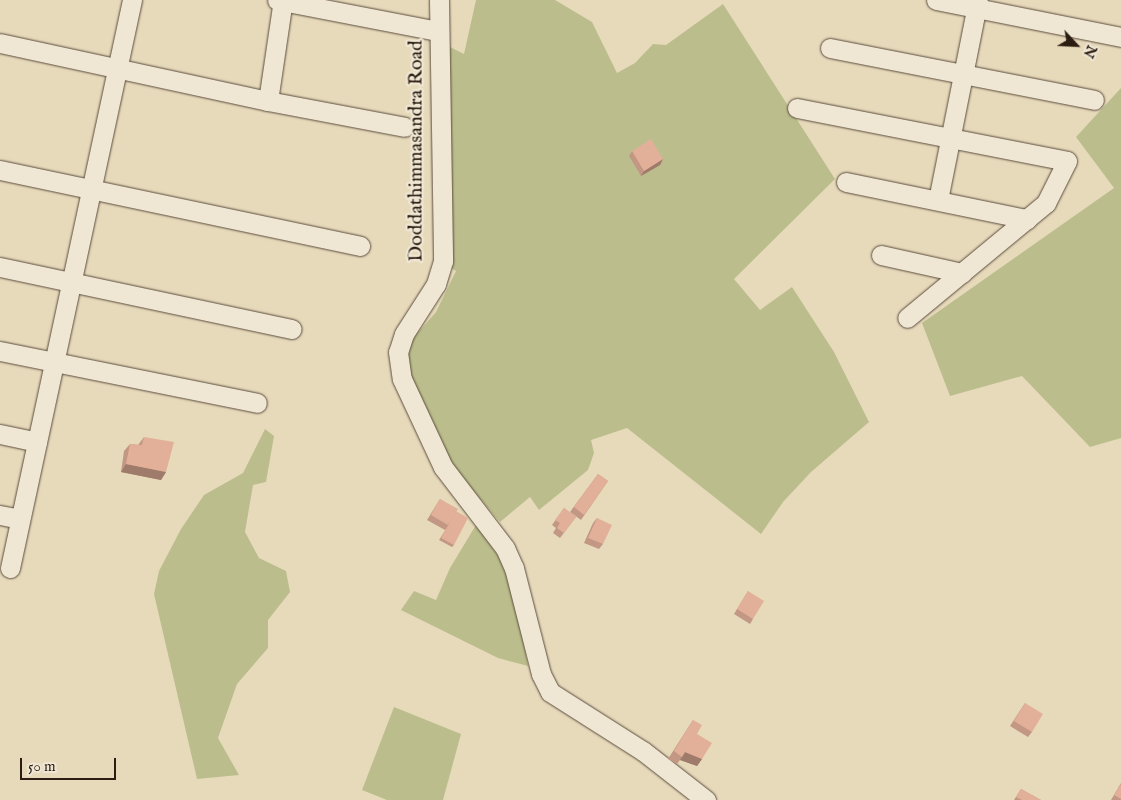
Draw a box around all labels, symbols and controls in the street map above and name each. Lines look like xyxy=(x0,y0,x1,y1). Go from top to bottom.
north arrow xyxy=(1051,20,1101,70)
street label: Doddathimmasandra Road xyxy=(404,40,428,262)
text: N xyxy=(1079,42,1100,61)
scale bar xyxy=(22,748,119,780)
text: 50 m xyxy=(28,757,56,776)

